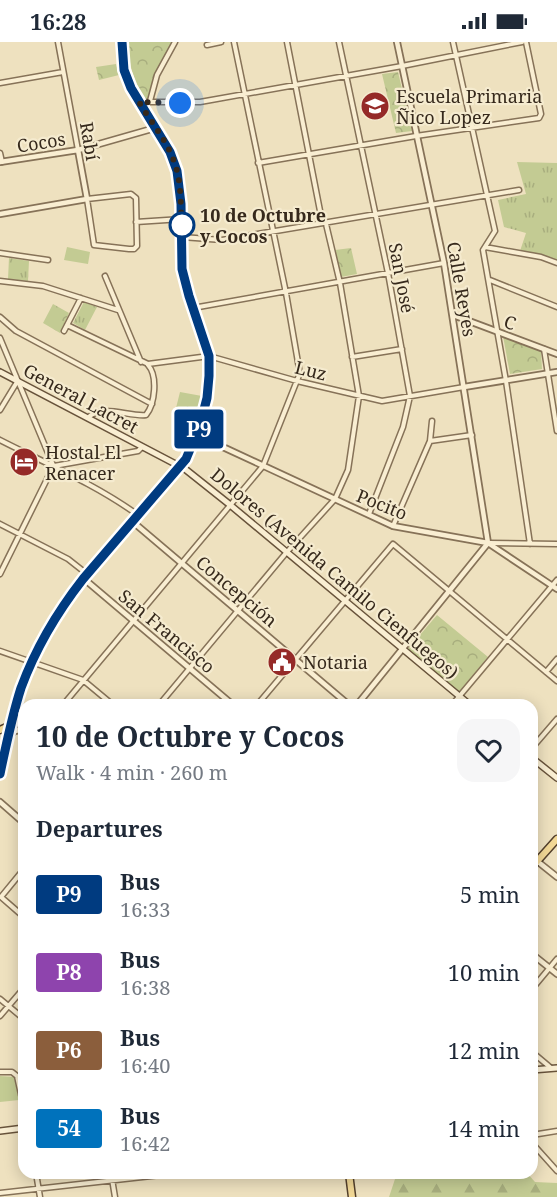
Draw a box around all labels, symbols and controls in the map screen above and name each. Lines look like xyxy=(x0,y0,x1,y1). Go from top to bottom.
text: 16:28 xyxy=(30,6,86,36)
place label: Escuela Primaria Ñico Lopez xyxy=(396,84,542,129)
your location xyxy=(165,88,195,118)
school or university icon: Escuela Primaria Ñico Lopez xyxy=(359,90,391,122)
street label: Rabí xyxy=(75,120,105,162)
street label: Cocos xyxy=(15,126,67,158)
place label: 10 de Octubre y Cocos xyxy=(200,203,326,248)
marker: 10 de Octubre y Cocos xyxy=(169,212,195,238)
street label: Calle Reyes xyxy=(442,240,482,338)
street label: San José xyxy=(383,241,421,315)
street label: C xyxy=(501,309,519,335)
street label: Luz xyxy=(293,355,329,385)
street label: General Lacret xyxy=(19,358,143,438)
line badge: P9 xyxy=(172,410,226,448)
text: P9 xyxy=(186,415,212,443)
place label: Hostal El Renacer xyxy=(45,440,122,485)
hotel icon: Hostal El Renacer xyxy=(8,446,40,478)
street label: Dolores (Avenida Camilo Cienfuegos) xyxy=(206,462,464,684)
street label: Pocito xyxy=(353,483,411,525)
street label: Concepción xyxy=(191,550,283,632)
street label: San Francisco xyxy=(114,584,220,678)
public building icon: Notaria xyxy=(266,646,298,678)
place label: Notaria xyxy=(303,650,368,674)
text: 10 de Octubre y Cocos xyxy=(36,717,344,755)
button: heart xyxy=(457,719,520,782)
text: Walk · 4 min · 260 m xyxy=(36,759,228,786)
text: Departures xyxy=(36,813,163,843)
text: Bus xyxy=(120,866,160,896)
text: 5 min xyxy=(460,879,520,909)
text: P9 xyxy=(56,880,82,908)
text: 16:33 xyxy=(120,896,170,923)
text: Bus xyxy=(120,944,160,974)
text: 10 min xyxy=(448,957,520,987)
text: P8 xyxy=(56,958,82,986)
text: 16:38 xyxy=(120,974,170,1001)
text: Bus xyxy=(120,1022,160,1052)
text: 12 min xyxy=(448,1035,520,1065)
text: P6 xyxy=(56,1036,82,1064)
text: 16:40 xyxy=(120,1052,170,1079)
text: Bus xyxy=(120,1100,160,1130)
text: 14 min xyxy=(448,1113,520,1143)
text: 54 xyxy=(57,1114,81,1142)
text: 16:42 xyxy=(120,1130,170,1157)

